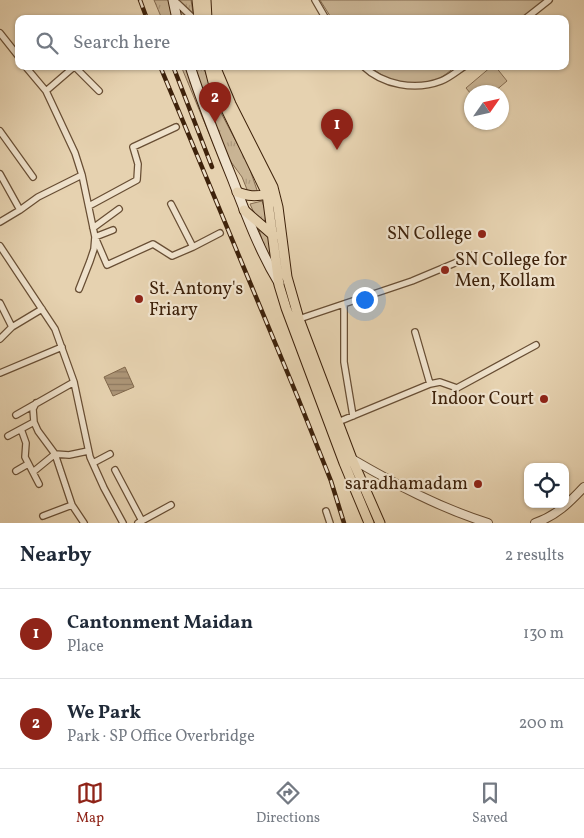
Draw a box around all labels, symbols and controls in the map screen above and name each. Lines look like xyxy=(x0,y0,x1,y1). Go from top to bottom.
search box xyxy=(15,15,569,70)
icon: search xyxy=(33,29,61,57)
text: Search here xyxy=(73,30,170,56)
pin: 2 xyxy=(199,82,231,123)
north arrow xyxy=(464,85,509,130)
pin: 1 xyxy=(321,109,353,150)
place label: SN College xyxy=(387,222,472,247)
marker: SN College xyxy=(476,228,488,240)
place label: SN College for Men, Kollam xyxy=(455,248,567,294)
marker: SN College for Men, Kollam xyxy=(439,264,451,276)
place label: St. Antony's Friary xyxy=(149,277,243,323)
your location xyxy=(352,287,378,313)
marker: St. Antony's Friary xyxy=(133,293,145,305)
place label: Indoor Court xyxy=(431,387,534,412)
marker: Indoor Court xyxy=(538,393,550,405)
map controls xyxy=(524,463,569,508)
button: locate xyxy=(524,463,569,508)
place label: saradhamadam xyxy=(345,472,468,497)
marker: saradhamadam xyxy=(472,478,484,490)
text: Nearby xyxy=(20,541,91,570)
text: 2 results xyxy=(505,545,564,567)
text: Cantonment Maidan xyxy=(67,610,253,636)
text: 1 xyxy=(33,623,39,645)
text: 130 m xyxy=(523,623,564,645)
text: Place xyxy=(67,636,104,658)
text: We Park xyxy=(67,700,141,726)
text: 2 xyxy=(32,713,40,735)
text: 200 m xyxy=(519,713,564,735)
text: Park · SP Office Overbridge xyxy=(67,726,255,748)
tab: Map xyxy=(76,779,104,828)
tab: Directions xyxy=(256,779,320,828)
tab: Saved xyxy=(472,779,508,828)

